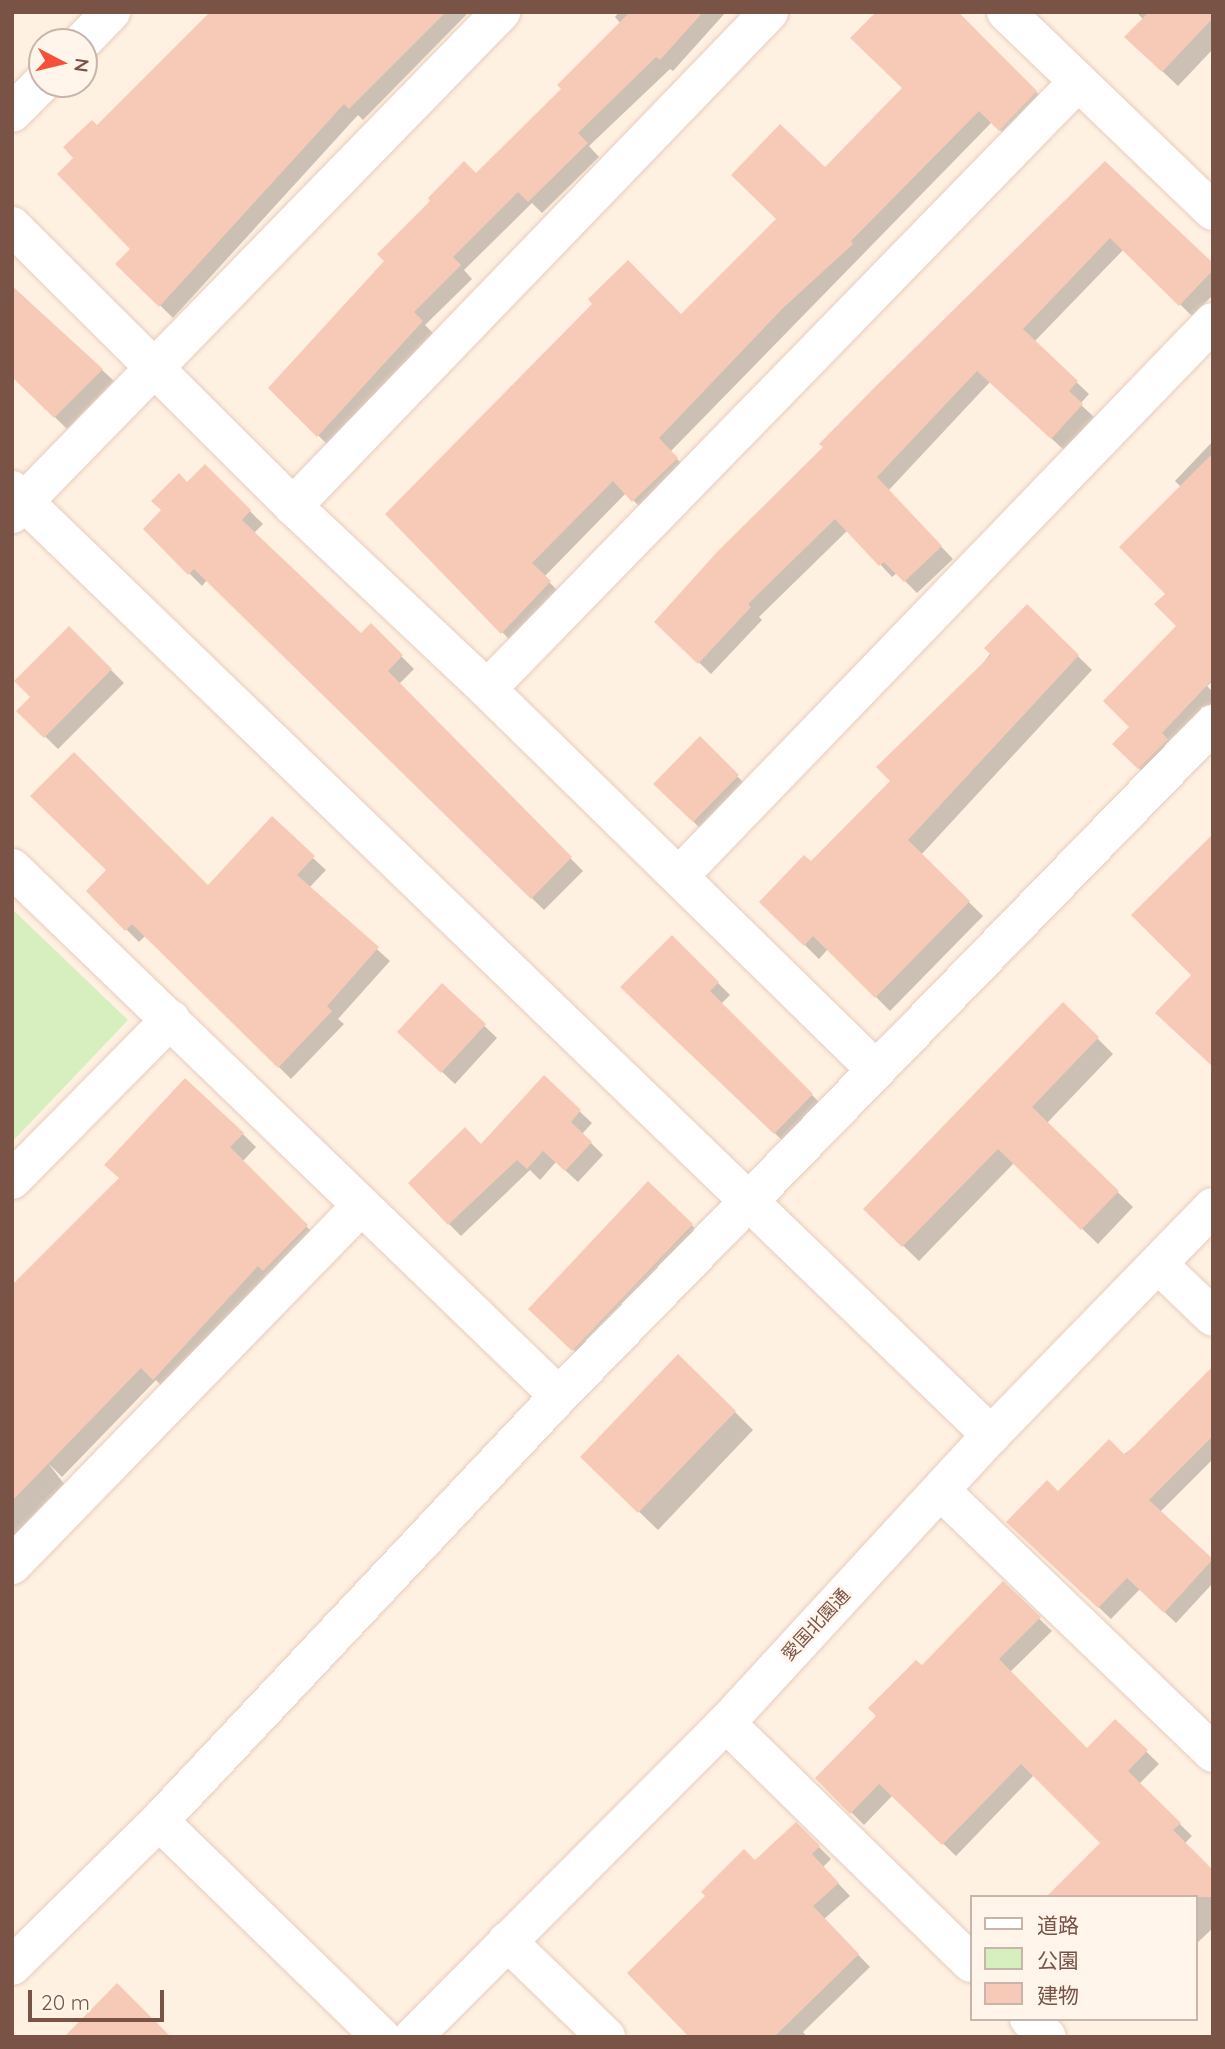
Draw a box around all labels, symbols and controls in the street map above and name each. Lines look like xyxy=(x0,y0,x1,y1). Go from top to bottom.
north arrow xyxy=(28,28,98,98)
text: N xyxy=(69,57,95,74)
street label: 愛国北園通 xyxy=(777,1585,855,1665)
legend xyxy=(970,1895,1197,2021)
text: 道路 xyxy=(1037,1912,1079,1938)
text: 公園 xyxy=(1037,1947,1079,1973)
scale bar xyxy=(32,1976,168,2020)
text: 建物 xyxy=(1037,1982,1079,2008)
text: 20 m xyxy=(41,1989,90,2015)

